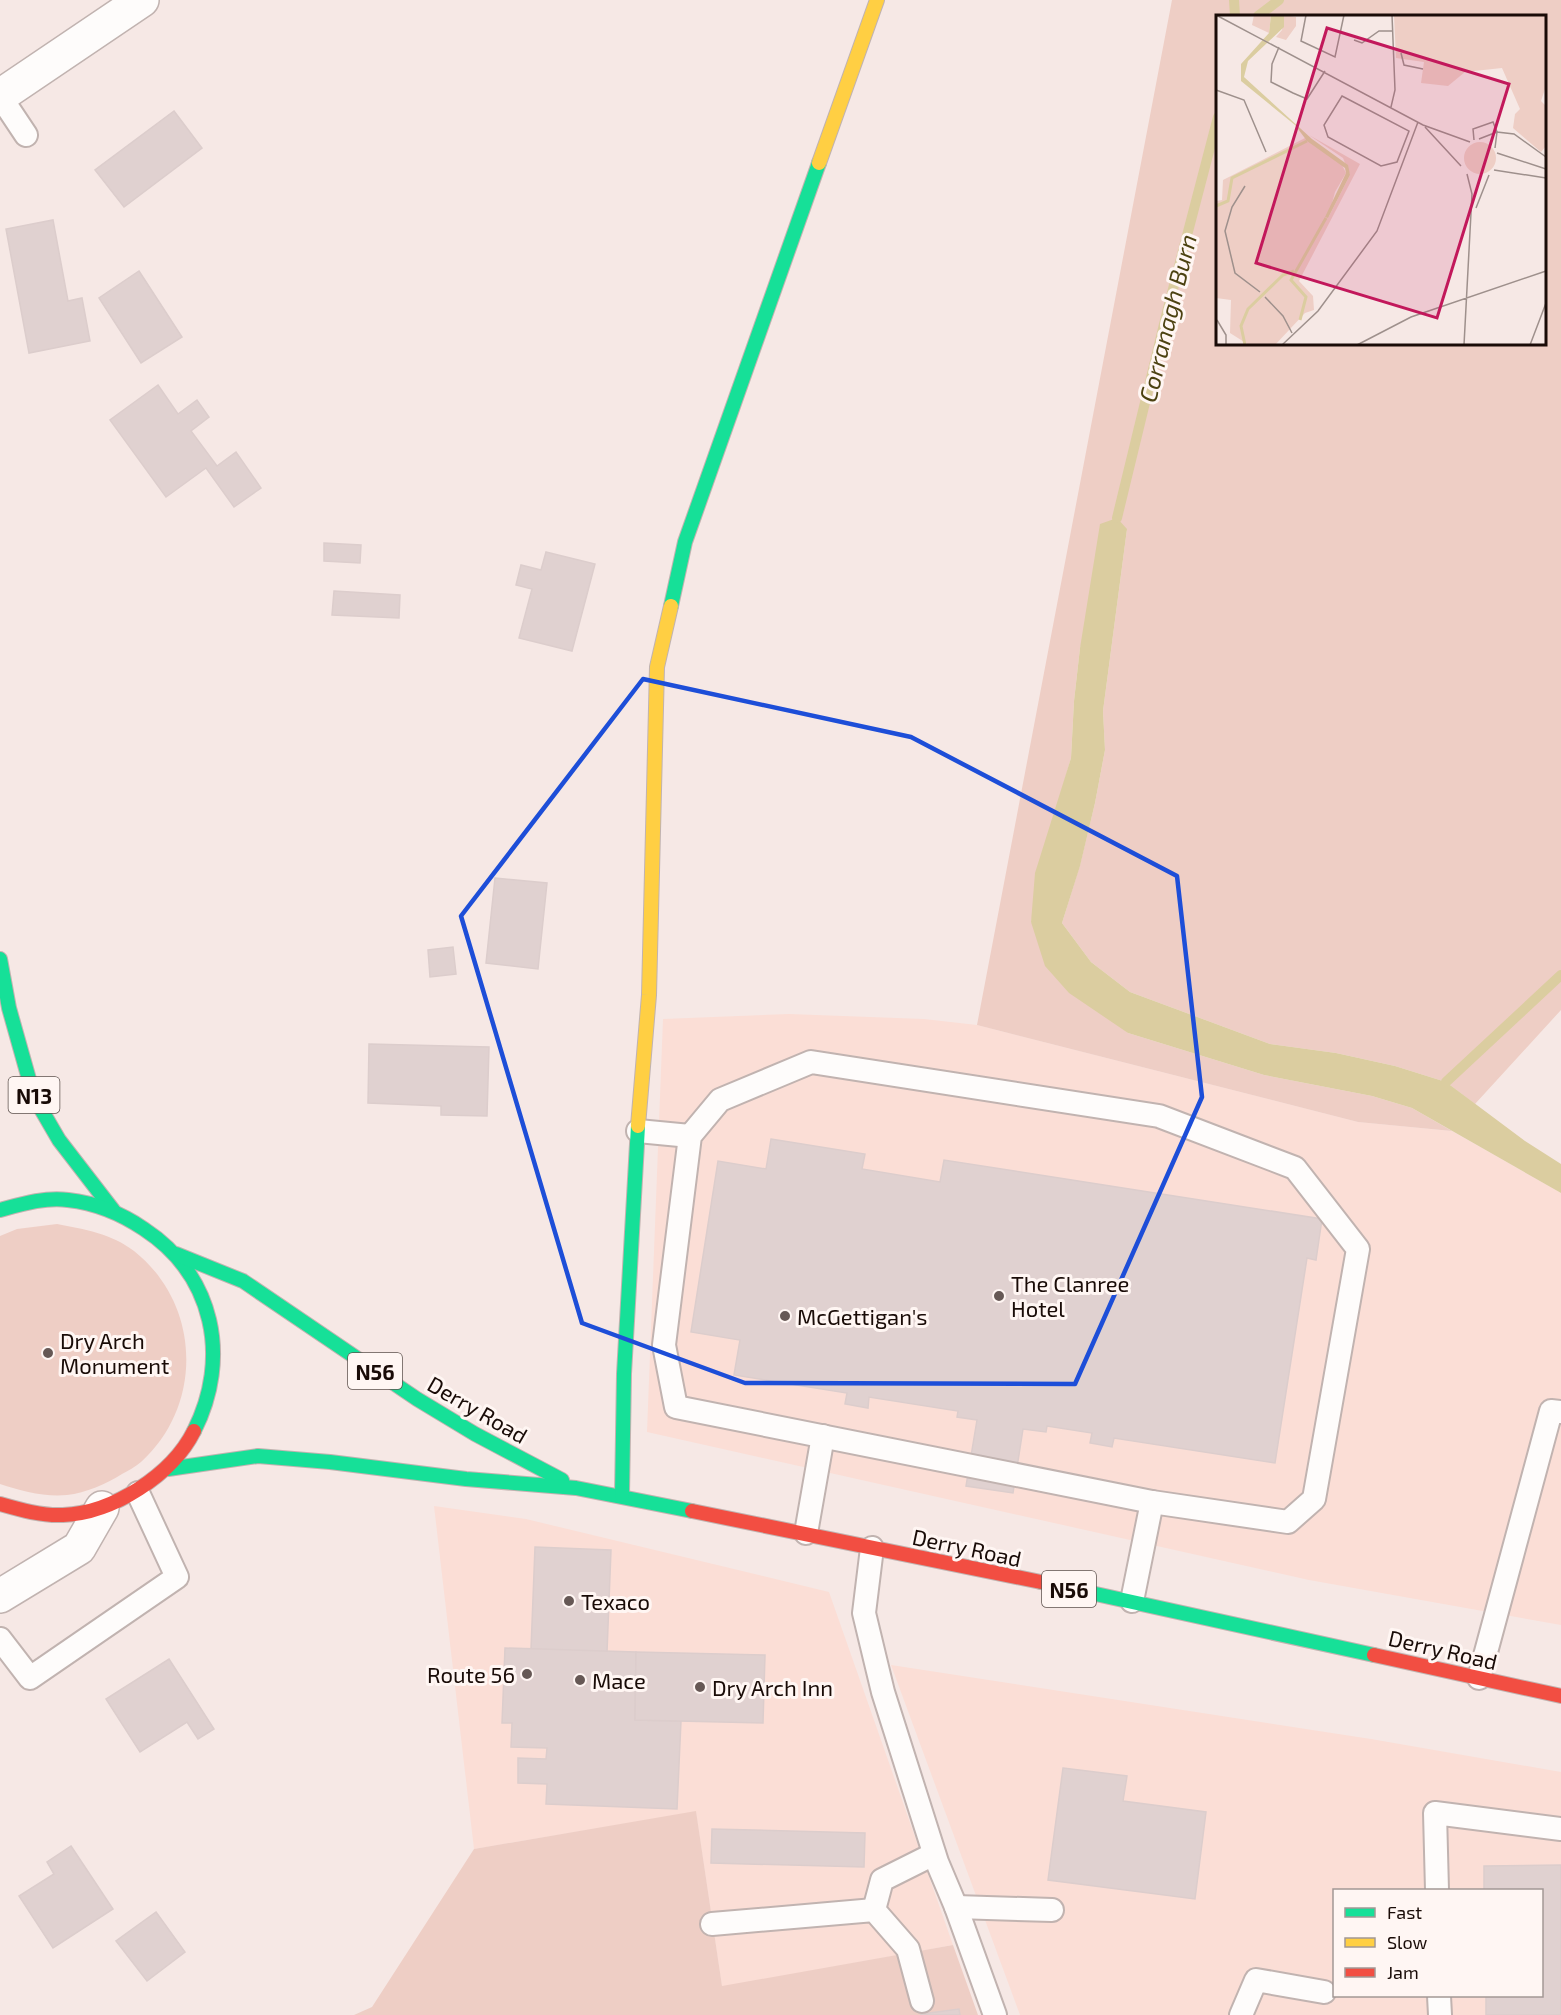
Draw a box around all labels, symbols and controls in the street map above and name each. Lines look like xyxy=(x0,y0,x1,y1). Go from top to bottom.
inset map xyxy=(1216,15,1546,345)
water label: Corranagh Burn xyxy=(1132,231,1202,405)
road number: N13 xyxy=(9,1077,60,1113)
place label: The Clanree Hotel xyxy=(1011,1270,1129,1321)
marker: The Clanree Hotel xyxy=(992,1289,1006,1303)
place label: McGettigan's xyxy=(797,1303,927,1329)
marker: McGettigan's xyxy=(778,1309,792,1323)
place label: Dry Arch Monument xyxy=(60,1327,169,1378)
marker: Dry Arch Monument xyxy=(41,1346,55,1360)
road number: N56 xyxy=(348,1353,402,1389)
street label: Derry Road xyxy=(424,1370,532,1448)
street label: Derry Road xyxy=(910,1523,1024,1571)
road number: N56 xyxy=(1042,1571,1096,1607)
place label: Texaco xyxy=(581,1588,650,1614)
marker: Texaco xyxy=(562,1594,576,1608)
street label: Derry Road xyxy=(1386,1624,1500,1674)
place label: Route 56 xyxy=(427,1661,515,1687)
marker: Route 56 xyxy=(520,1667,534,1681)
place label: Mace xyxy=(592,1667,646,1693)
marker: Mace xyxy=(573,1673,587,1687)
place label: Dry Arch Inn xyxy=(712,1674,833,1700)
marker: Dry Arch Inn xyxy=(693,1680,707,1694)
legend xyxy=(1333,1889,1543,1997)
text: Fast xyxy=(1387,1901,1422,1923)
text: Slow xyxy=(1387,1931,1428,1953)
text: Jam xyxy=(1387,1961,1419,1983)

